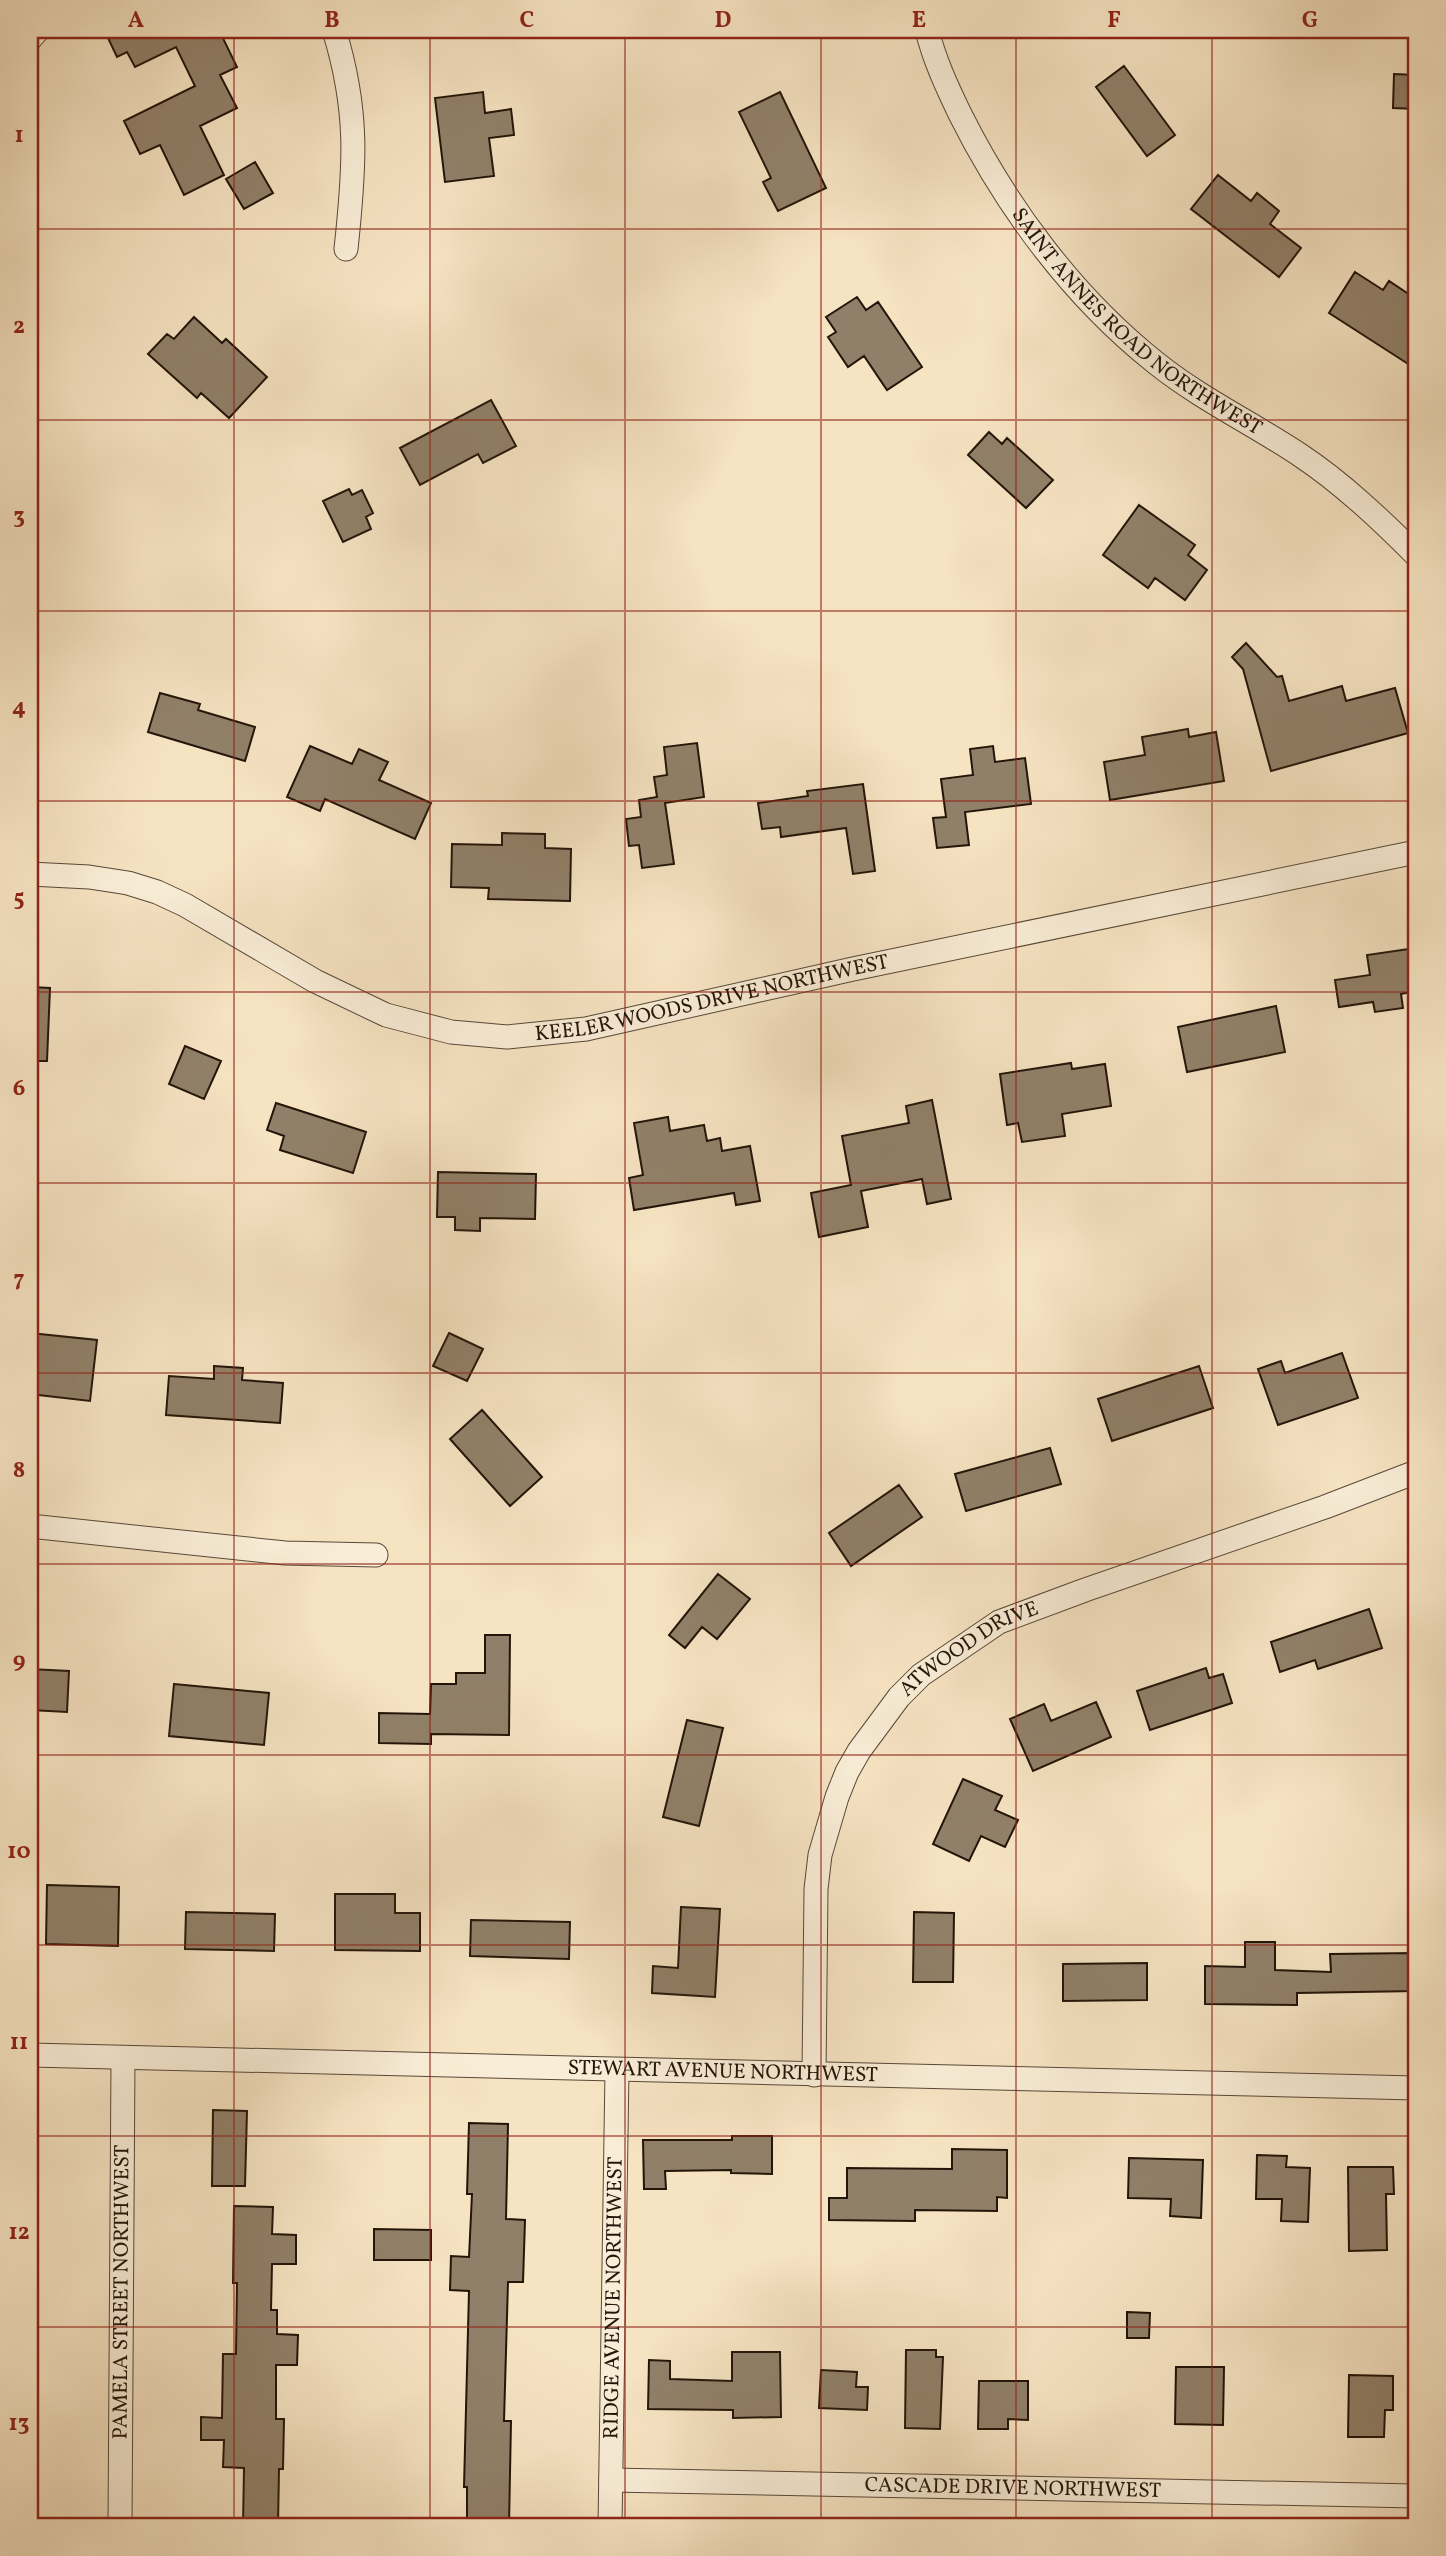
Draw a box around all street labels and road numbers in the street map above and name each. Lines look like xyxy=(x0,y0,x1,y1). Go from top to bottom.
street label: SAINT ANNES ROAD NORTHWEST xyxy=(1005,202,1268,443)
street label: KEELER WOODS DRIVE NORTHWEST xyxy=(533,947,891,1049)
street label: ATWOOD DRIVE xyxy=(893,1594,1042,1703)
street label: STEWART AVENUE NORTHWEST xyxy=(567,2053,878,2090)
street label: PAMELA STREET NORTHWEST xyxy=(106,2145,137,2439)
street label: RIDGE AVENUE NORTHWEST xyxy=(597,2156,630,2440)
street label: CASCADE DRIVE NORTHWEST xyxy=(864,2471,1161,2505)

